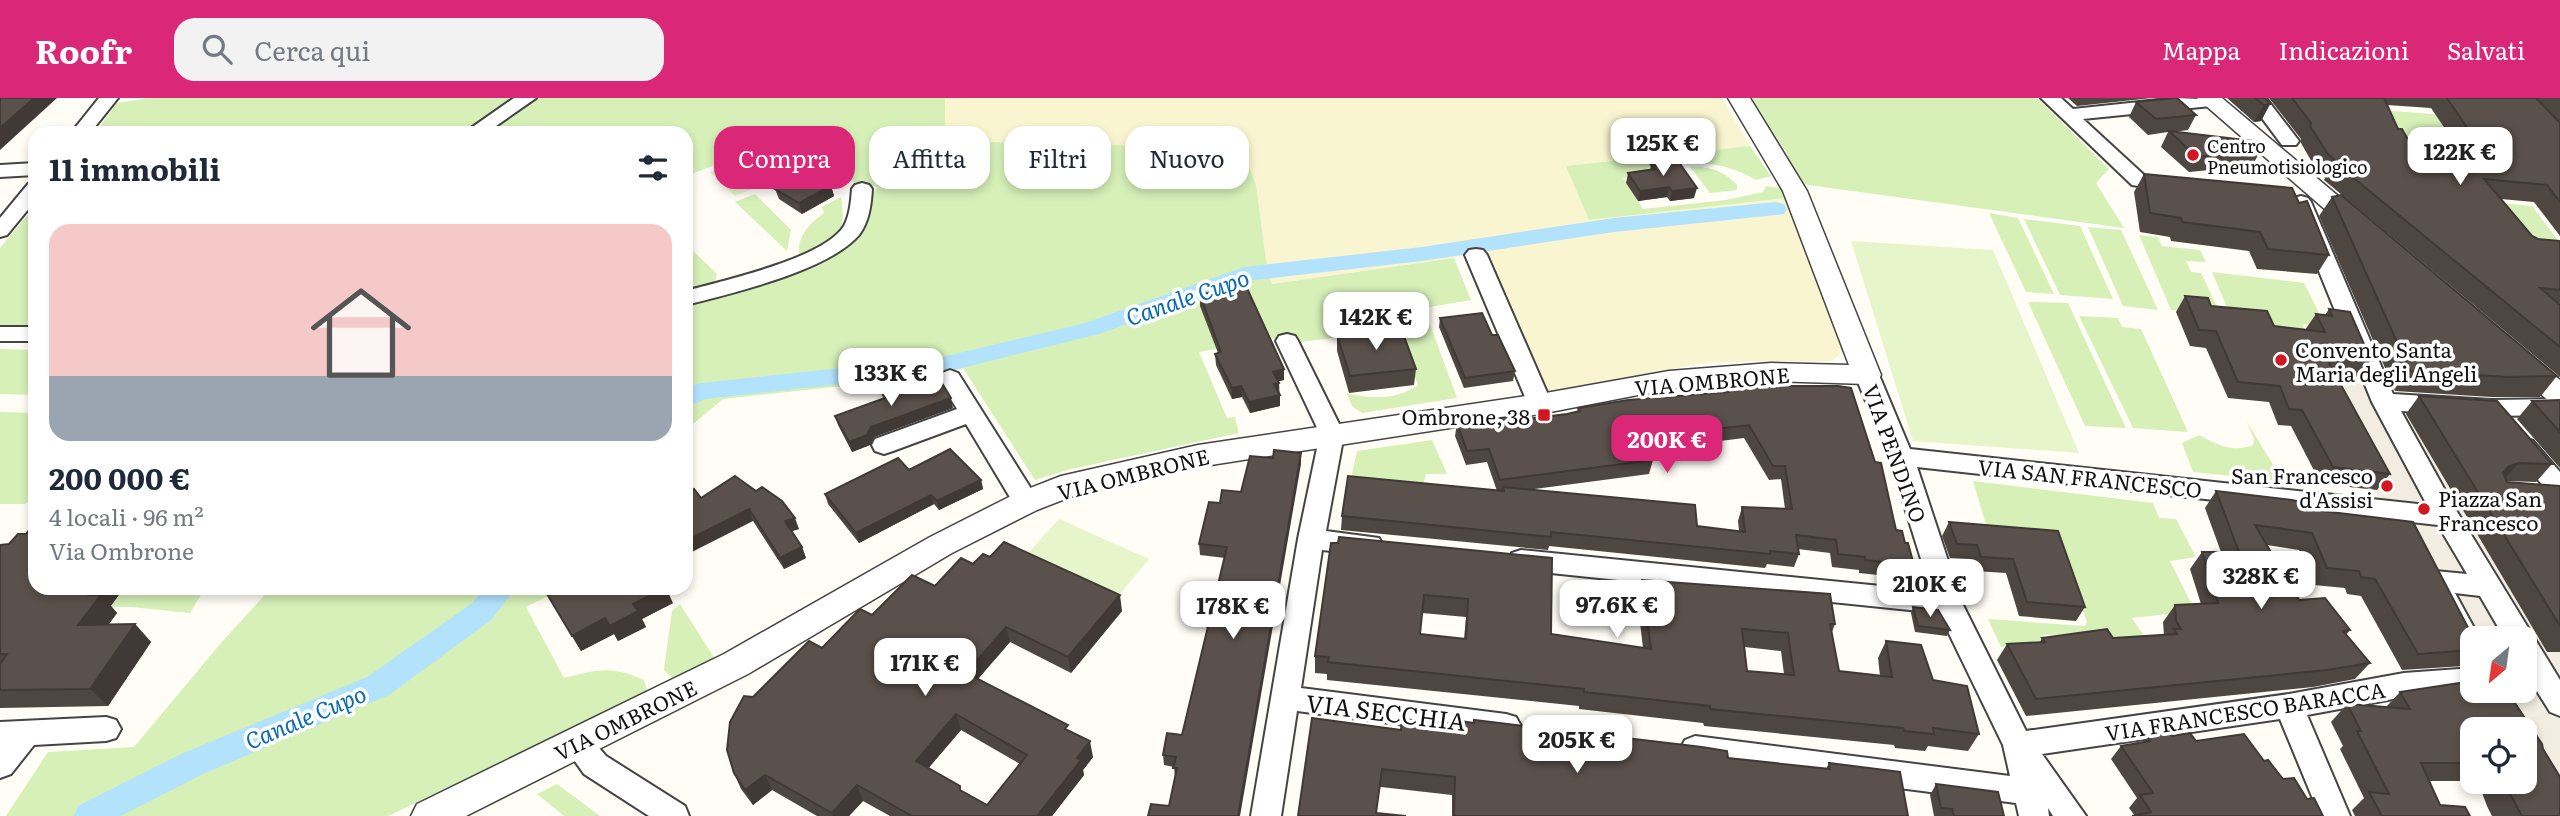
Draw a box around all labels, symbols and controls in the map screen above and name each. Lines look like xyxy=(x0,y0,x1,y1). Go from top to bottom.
search box xyxy=(174,18,664,81)
text: Roofr xyxy=(35,25,132,74)
icon: search xyxy=(198,30,236,68)
text: Cerca qui xyxy=(254,30,370,69)
text: Mappa xyxy=(2162,32,2240,67)
text: Indicazioni xyxy=(2278,32,2409,67)
text: Salvati xyxy=(2447,32,2525,67)
pin: 125K € xyxy=(1606,118,1720,178)
text: 125K € xyxy=(1627,124,1699,158)
chip: Compra xyxy=(714,126,855,189)
chip: Affitta xyxy=(869,126,990,189)
chip: Filtri xyxy=(1004,126,1111,189)
chip: Nuovo xyxy=(1125,126,1249,189)
pin: 122K € xyxy=(2403,127,2517,187)
place label: Centro Pneumotisiologico xyxy=(2207,132,2368,180)
text: 122K € xyxy=(2424,133,2496,167)
text: 11 immobili xyxy=(49,146,221,190)
marker: Centro Pneumotisiologico xyxy=(2185,147,2201,163)
icon: filters xyxy=(634,149,672,187)
water label: Canale Cupo xyxy=(1121,259,1253,333)
icon: home xyxy=(298,270,424,396)
pin: 142K € xyxy=(1319,292,1433,352)
text: 142K € xyxy=(1339,298,1413,332)
place label: Convento Santa Maria degli Angeli xyxy=(2295,333,2477,388)
pin: 133K € xyxy=(834,348,948,408)
marker: Convento Santa Maria degli Angeli xyxy=(2273,352,2289,368)
text: 133K € xyxy=(854,354,928,388)
street label: VIA OMBRONE xyxy=(1633,358,1791,402)
street label: VIA PENDINO xyxy=(1857,379,1935,527)
place label: Ombrone, 38 xyxy=(1401,400,1530,431)
marker: Ombrone, 38 xyxy=(1536,407,1552,423)
pin: 200K € xyxy=(1610,416,1724,475)
text: 200K € xyxy=(1627,421,1707,455)
street label: VIA OMBRONE xyxy=(1054,439,1212,507)
street label: VIA SAN FRANCESCO xyxy=(1976,450,2204,504)
text: 200 000 € xyxy=(49,455,190,499)
place label: San Francesco d'Assisi xyxy=(2231,459,2373,514)
marker: San Francesco d'Assisi xyxy=(2379,478,2395,494)
place label: Piazza San Francesco xyxy=(2438,482,2542,537)
text: 4 locali · 96 m² xyxy=(49,499,204,533)
marker: Piazza San Francesco xyxy=(2416,501,2432,517)
text: Via Ombrone xyxy=(49,533,194,567)
pin: 328K € xyxy=(2204,552,2318,611)
text: 328K € xyxy=(2223,557,2299,591)
pin: 210K € xyxy=(1873,560,1987,619)
text: 210K € xyxy=(1893,565,1967,599)
pin: 97.6K € xyxy=(1552,580,1682,640)
pin: 178K € xyxy=(1176,582,1290,641)
text: 97.6K € xyxy=(1576,586,1658,620)
text: 178K € xyxy=(1196,587,1270,621)
north arrow xyxy=(2460,626,2538,704)
map controls xyxy=(2460,626,2537,794)
pin: 171K € xyxy=(868,638,982,698)
text: 171K € xyxy=(890,644,960,678)
street label: VIA OMBRONE xyxy=(548,671,702,767)
street label: VIA FRANCESCO BARACCA xyxy=(2103,672,2388,747)
water label: Canale Cupo xyxy=(239,675,371,757)
street label: VIA SECCHIA xyxy=(1304,684,1468,738)
pin: 205K € xyxy=(1520,716,1634,775)
button: locate xyxy=(2460,717,2537,794)
text: 205K € xyxy=(1538,721,1616,755)

